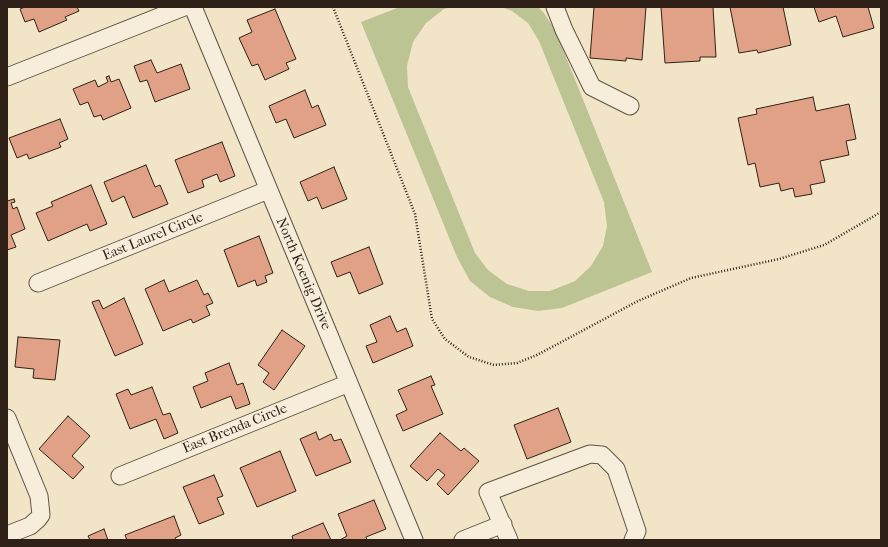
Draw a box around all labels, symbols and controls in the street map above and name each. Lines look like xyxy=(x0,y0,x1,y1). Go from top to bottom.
street label: East Laurel Circle xyxy=(100,209,206,265)
street label: North Koenig Drive xyxy=(272,215,334,333)
street label: East Brenda Circle xyxy=(180,400,290,458)

